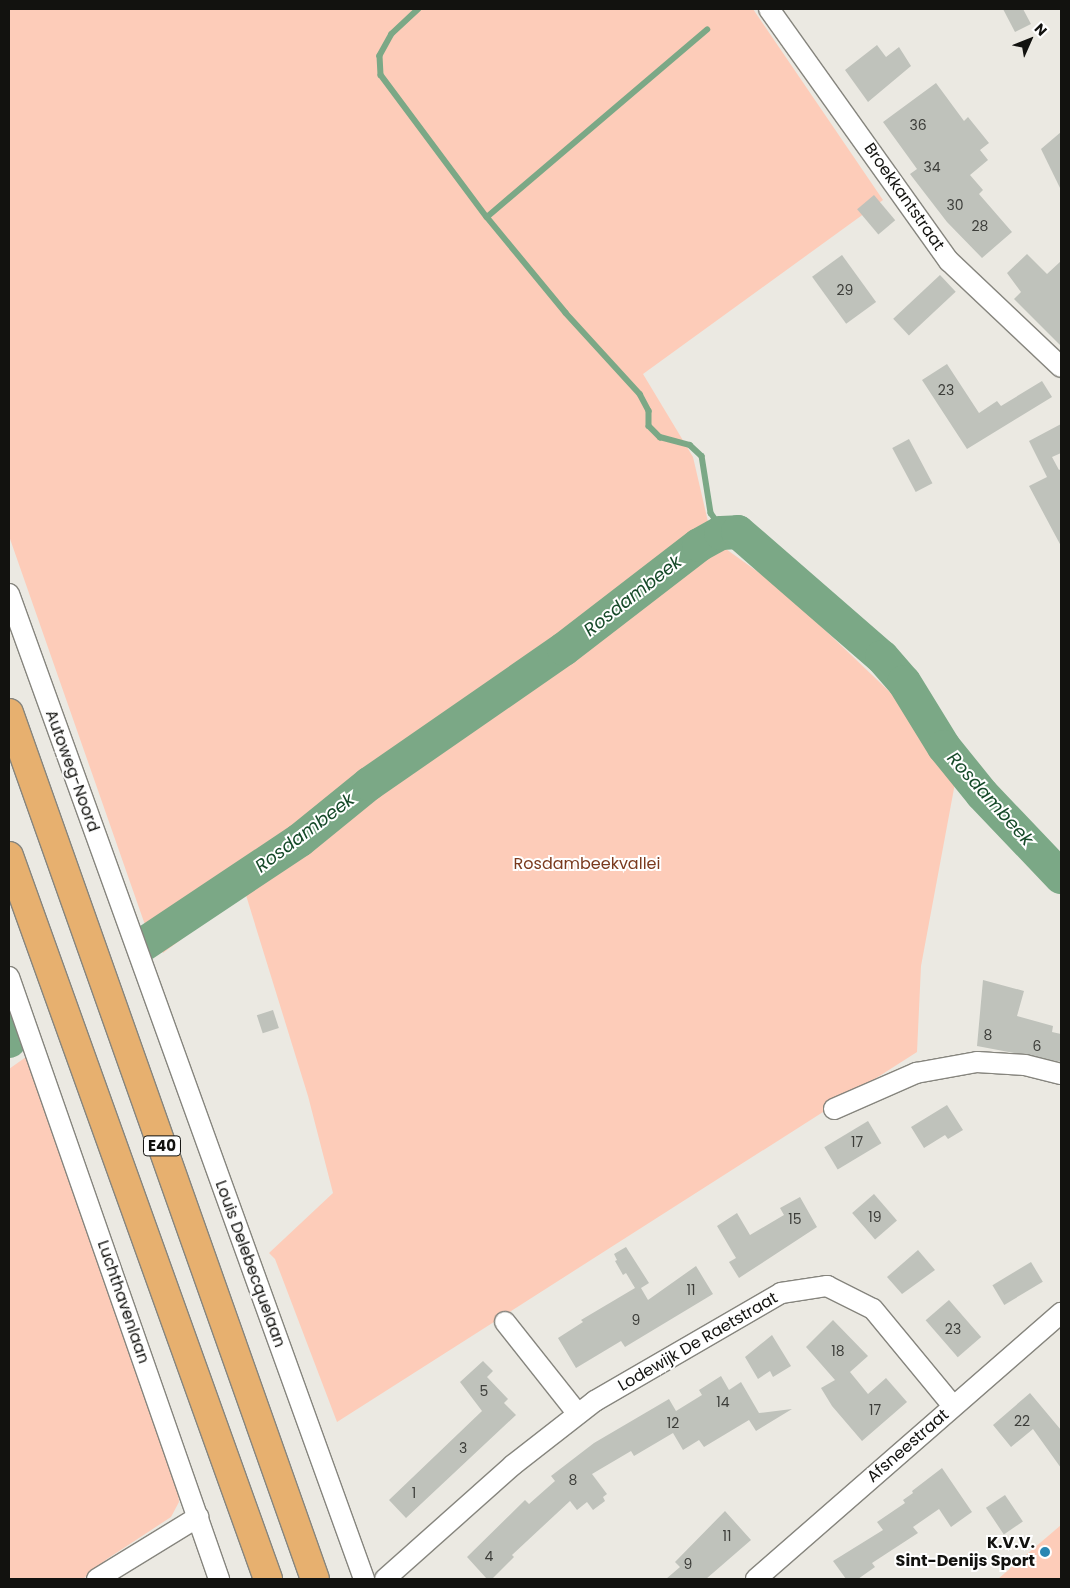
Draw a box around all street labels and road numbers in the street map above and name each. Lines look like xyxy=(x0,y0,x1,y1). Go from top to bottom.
street label: Broekkantstraat xyxy=(860,140,948,254)
street label: Autoweg-Noord xyxy=(41,707,103,835)
road number: E40 xyxy=(142,1134,182,1158)
street label: Louis Delebecquelaan xyxy=(211,1178,289,1350)
street label: Luchthavenlaan xyxy=(93,1238,153,1366)
street label: Lodewijk De Raetstraat xyxy=(615,1288,781,1396)
street label: Afsneestraat xyxy=(863,1405,953,1487)

